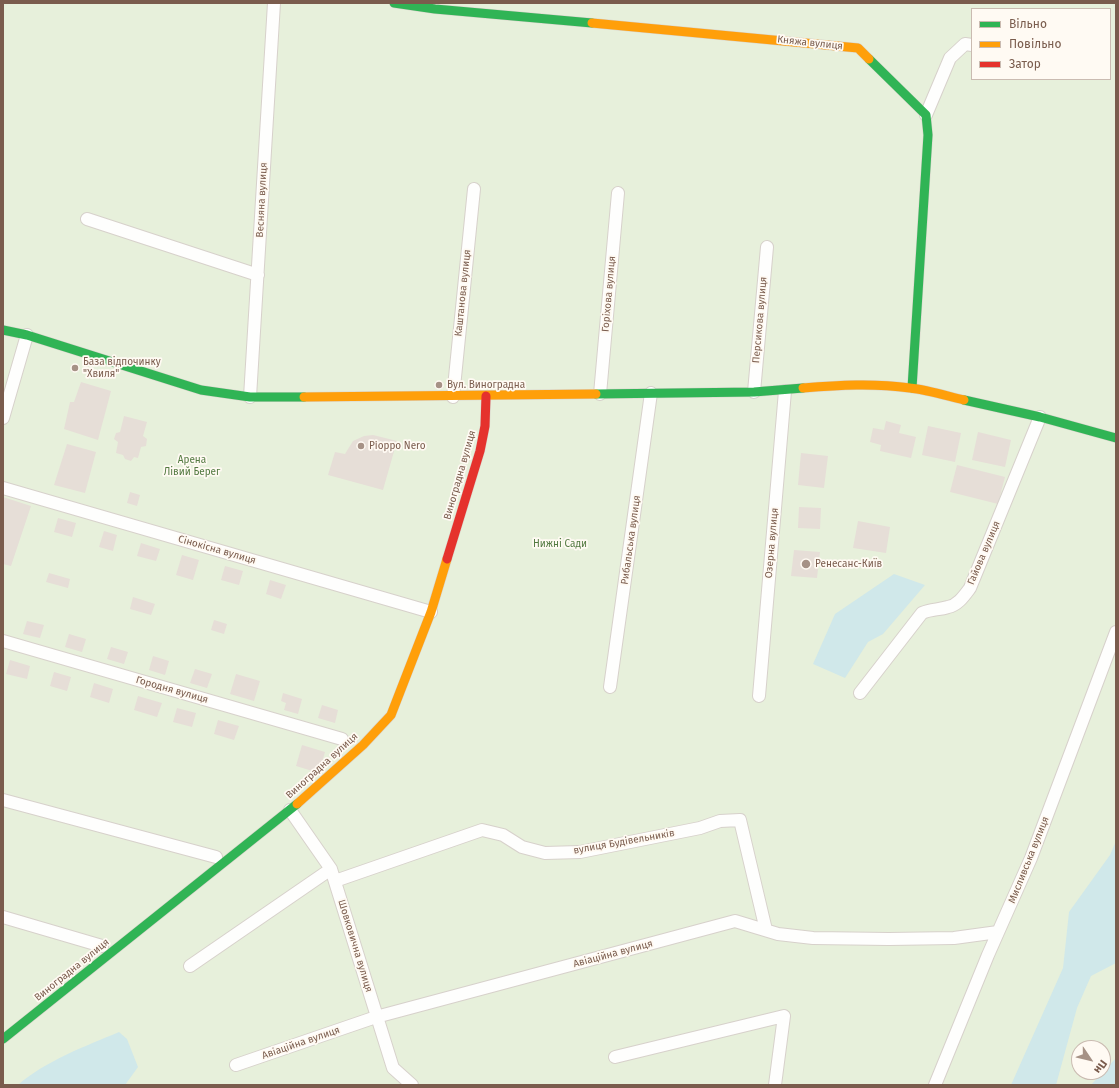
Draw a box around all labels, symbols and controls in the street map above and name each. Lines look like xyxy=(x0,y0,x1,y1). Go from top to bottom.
legend xyxy=(971,8,1111,80)
text: Вільно xyxy=(1009,17,1047,31)
street label: Княжа вулиця xyxy=(777,34,843,52)
text: Повільно xyxy=(1009,37,1062,51)
text: Затор xyxy=(1009,57,1041,71)
street label: Весняна вулиця xyxy=(254,162,270,238)
street label: Каштанова вулиця xyxy=(452,249,474,337)
street label: Горіхова вулиця xyxy=(600,255,618,333)
street label: Персикова вулиця xyxy=(750,276,770,364)
place label: База відпочинку "Хвиля" xyxy=(83,356,161,380)
marker: База відпочинку "Хвиля" xyxy=(70,363,80,373)
place label: Вул. Виноградна xyxy=(447,379,525,391)
marker: Вул. Виноградна xyxy=(434,380,444,390)
street label: Виноградна вулиця xyxy=(441,429,479,521)
place label: Pioppo Nero xyxy=(369,440,426,452)
marker: Pioppo Nero xyxy=(356,441,366,451)
park label: Арена Лівий Берег xyxy=(164,454,220,478)
street label: Рибальська вулиця xyxy=(619,495,643,585)
street label: Озерна вулиця xyxy=(763,507,781,579)
street label: Гайова вулиця xyxy=(965,519,1003,587)
street label: Сінокісна вулиця xyxy=(177,533,257,567)
park label: Нижні Сади xyxy=(533,538,587,550)
marker: Ренесанс-Київ xyxy=(800,558,812,570)
place label: Ренесанс-Київ xyxy=(815,558,882,570)
street label: Городня вулиця xyxy=(134,674,210,706)
street label: Виноградна вулиця xyxy=(284,731,360,801)
street label: Мисливська вулиця xyxy=(1006,815,1052,905)
street label: вулиця Будівельників xyxy=(572,827,676,857)
street label: Шовковична вулиця xyxy=(335,898,375,994)
street label: Виноградна вулиця xyxy=(32,936,112,1004)
street label: Авіаційна вулиця xyxy=(572,938,654,970)
street label: Авіаційна вулиця xyxy=(260,1024,342,1062)
north arrow xyxy=(1071,1040,1111,1080)
text: Пн xyxy=(1091,1057,1110,1076)

